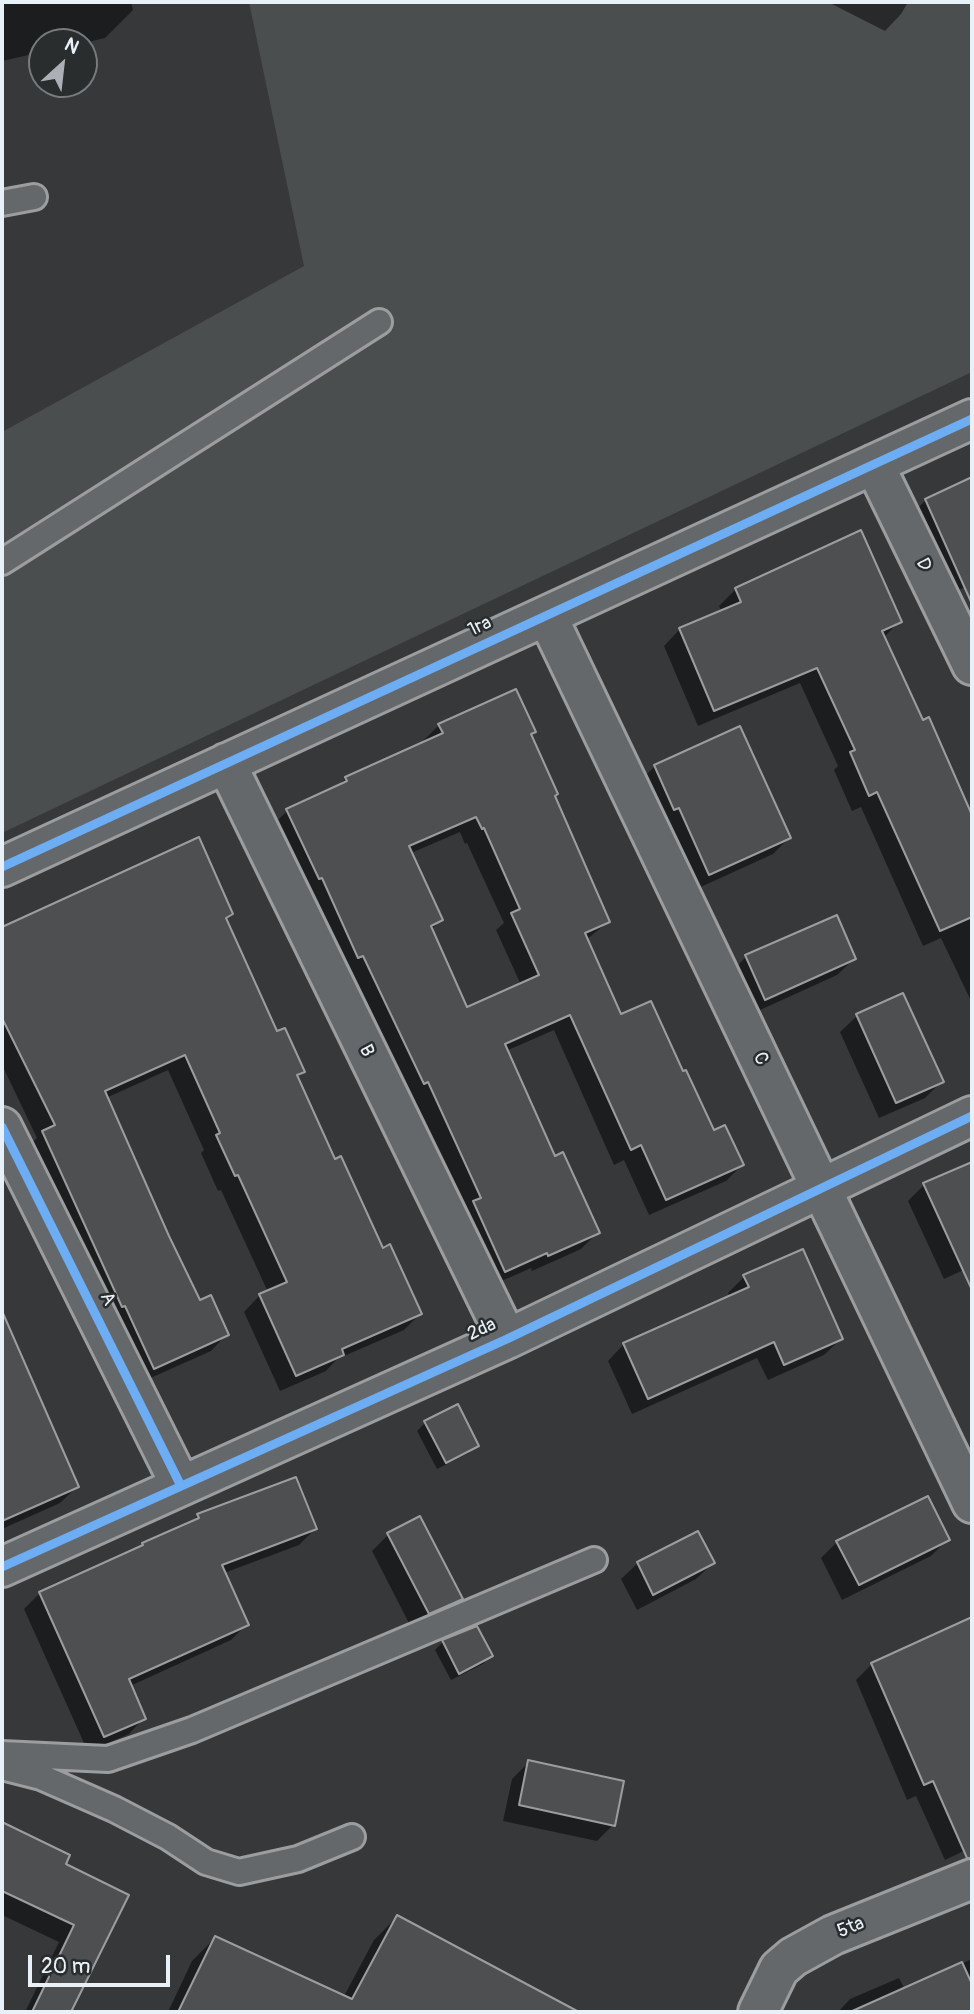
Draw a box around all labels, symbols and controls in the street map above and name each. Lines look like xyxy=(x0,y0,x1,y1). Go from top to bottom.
north arrow xyxy=(28,28,98,98)
text: N xyxy=(60,32,83,60)
street label: D xyxy=(910,555,936,575)
street label: 1ra xyxy=(465,612,495,642)
street label: B xyxy=(353,1041,379,1061)
street label: C xyxy=(747,1049,773,1069)
street label: A xyxy=(94,1288,120,1310)
street label: 2da xyxy=(464,1314,500,1346)
street label: 5ta xyxy=(834,1912,868,1944)
scale bar xyxy=(32,1940,173,1984)
text: 20 m xyxy=(41,1953,90,1980)

